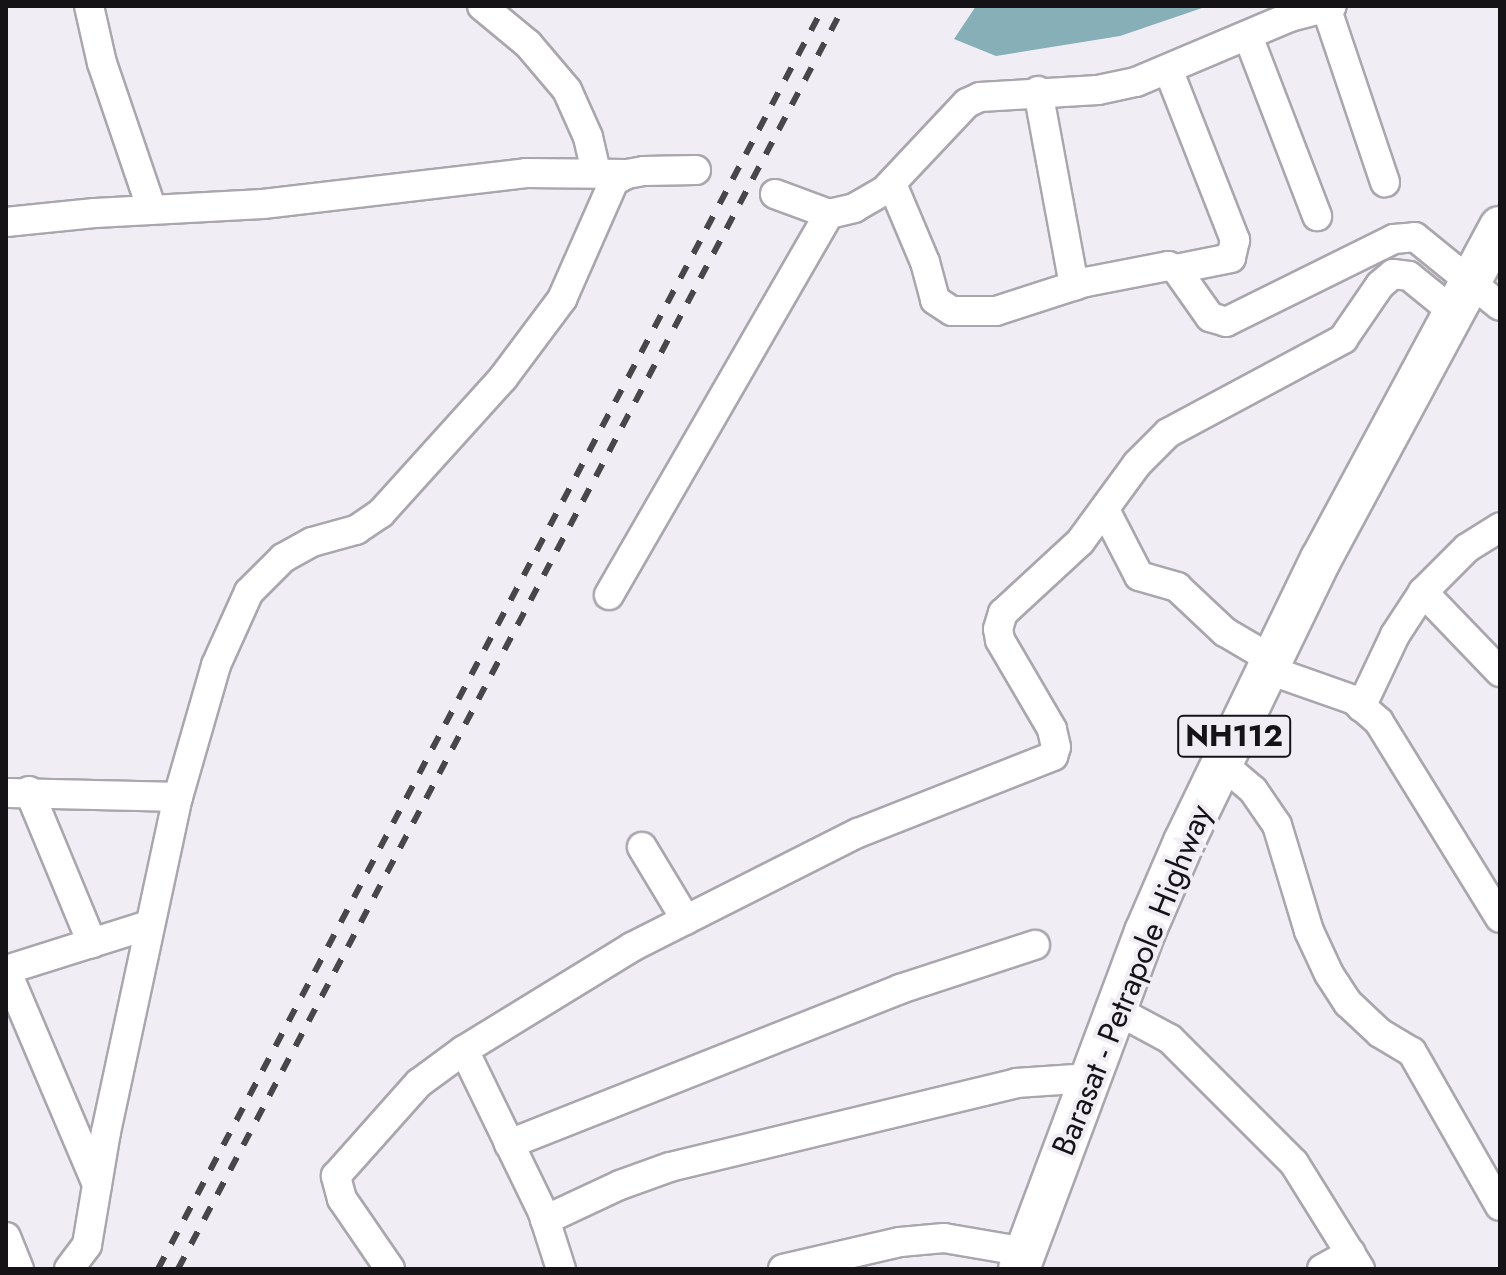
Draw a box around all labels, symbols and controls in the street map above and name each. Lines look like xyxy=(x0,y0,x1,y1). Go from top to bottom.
road number: NH112 xyxy=(1176,710,1292,762)
street label: Barasat - Petrapole Highway xyxy=(1044,799,1220,1161)

